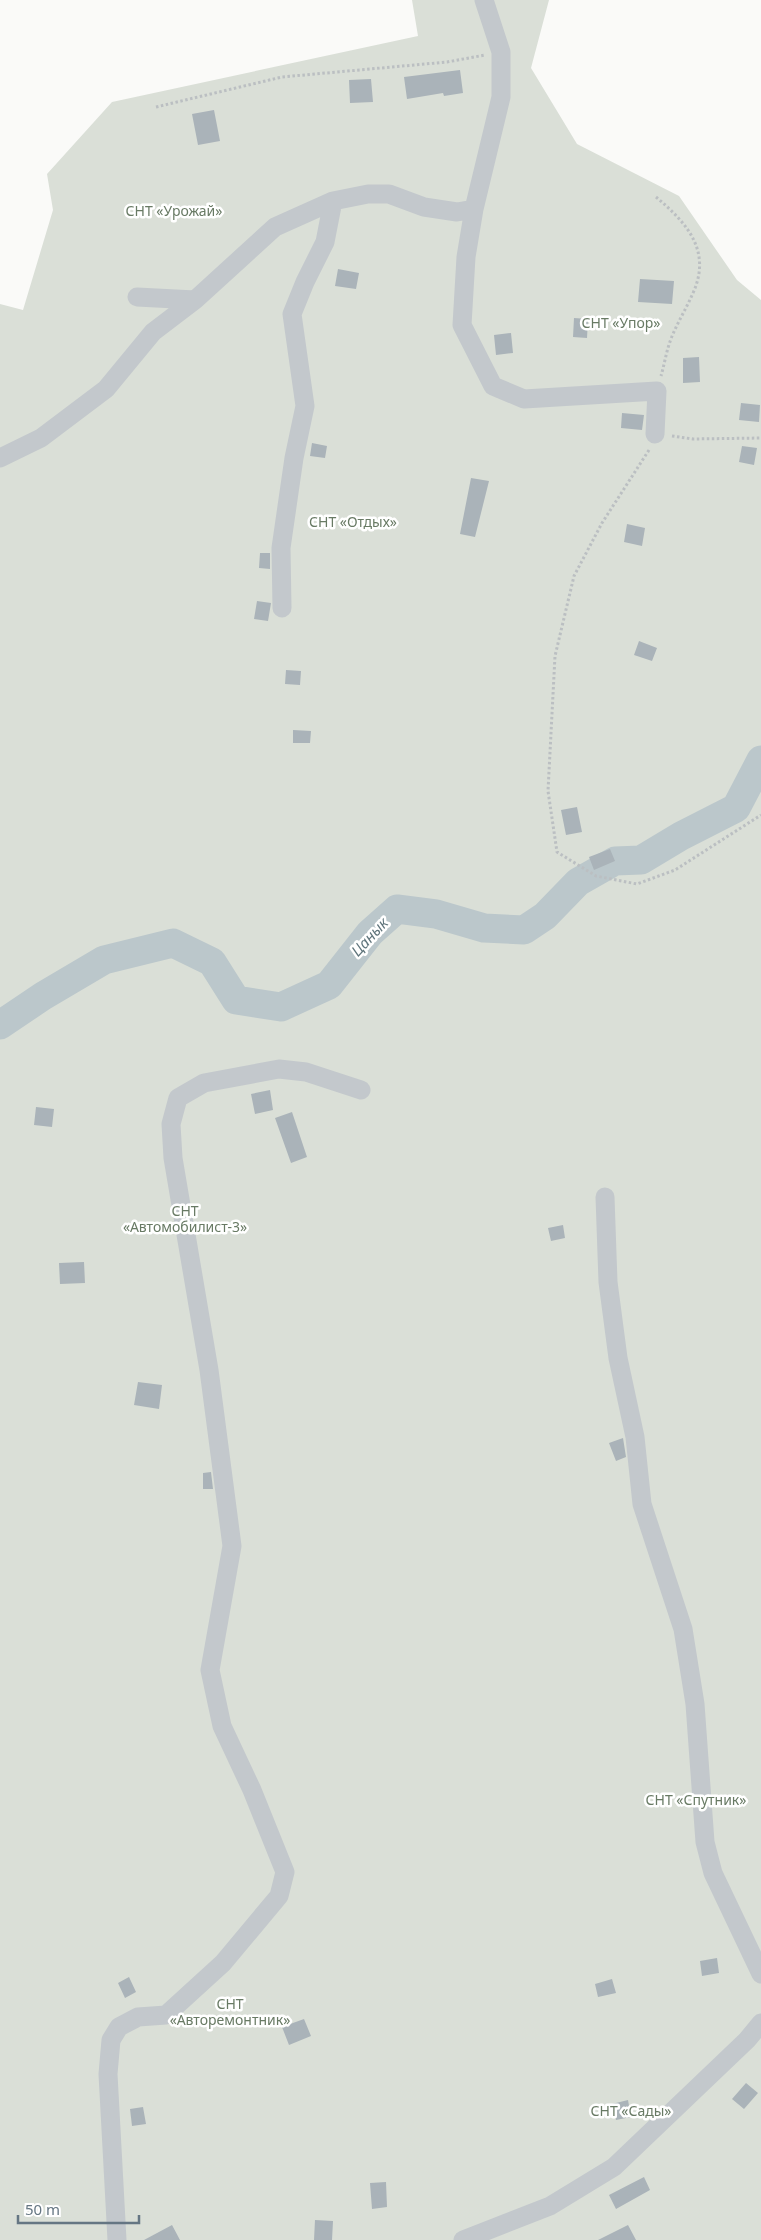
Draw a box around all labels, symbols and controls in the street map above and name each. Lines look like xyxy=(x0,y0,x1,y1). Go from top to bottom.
park label: СНТ «Урожай» xyxy=(126,201,222,220)
park label: СНТ «Упор» xyxy=(582,313,660,332)
park label: СНТ «Отдых» xyxy=(309,512,397,531)
water label: Цанык xyxy=(346,912,393,960)
park label: СНТ «Автомобилист-3» xyxy=(123,1201,247,1236)
park label: СНТ «Спутник» xyxy=(646,1790,746,1809)
park label: СНТ «Авторемонтник» xyxy=(170,1994,290,2029)
park label: СНТ «Сады» xyxy=(591,2101,671,2120)
scale bar xyxy=(18,2192,139,2224)
text: 50 m xyxy=(25,2199,60,2219)

